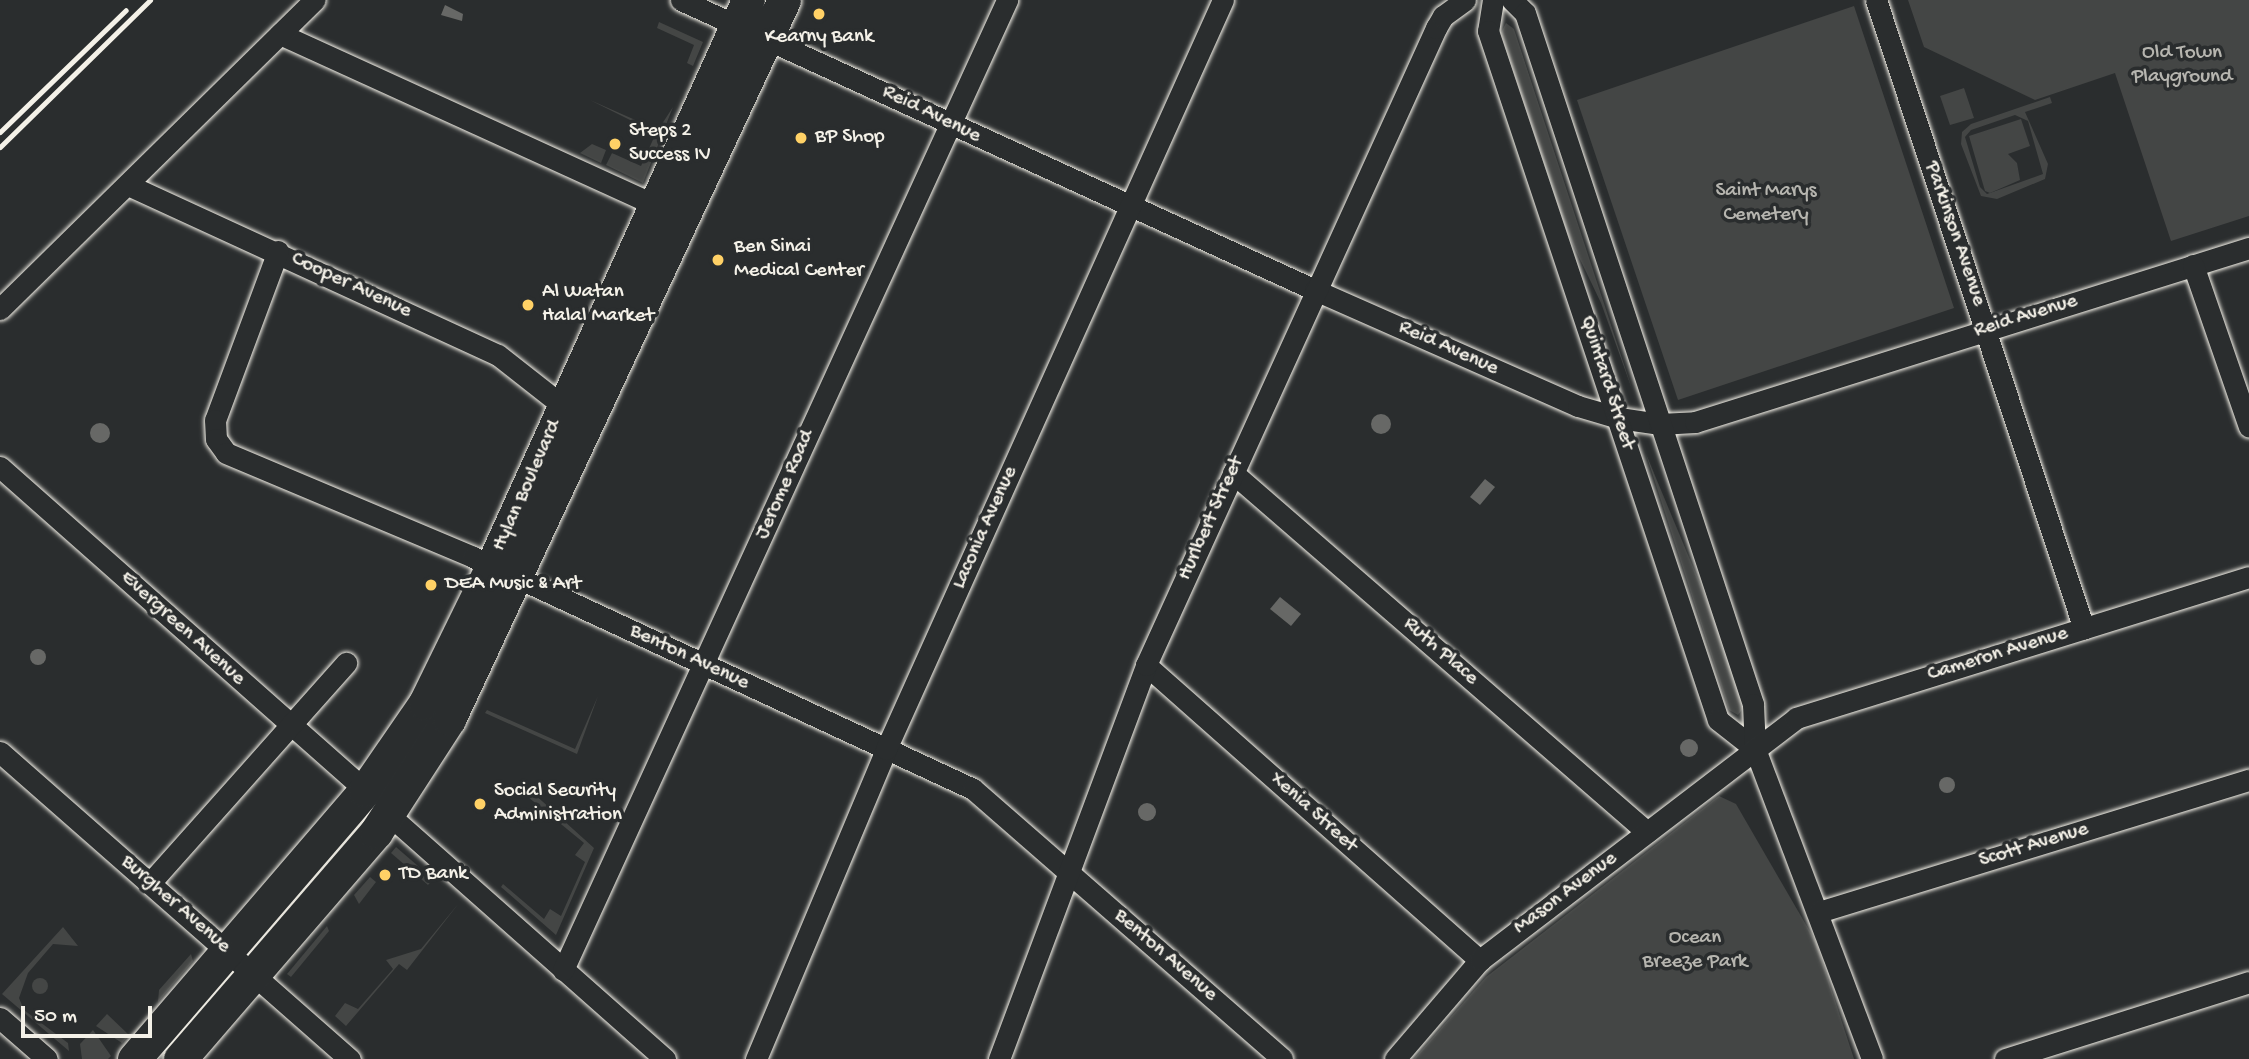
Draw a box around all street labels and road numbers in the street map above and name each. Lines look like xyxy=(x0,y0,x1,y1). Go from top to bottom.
street label: Reid Avenue xyxy=(877,80,985,150)
street label: Parkinson Avenue xyxy=(1917,158,1991,310)
street label: Cooper Avenue xyxy=(287,247,415,325)
street label: Reid Avenue xyxy=(1971,289,2081,345)
street label: Quintard Street xyxy=(1572,313,1640,453)
street label: Reid Avenue xyxy=(1394,316,1502,382)
street label: Hylan Boulevard xyxy=(488,416,568,556)
street label: Jerome Road xyxy=(751,426,821,544)
street label: Hurlbert Street xyxy=(1173,453,1251,585)
street label: Laconia Avenue xyxy=(948,463,1024,593)
street label: Evergreen Avenue xyxy=(114,566,250,692)
street label: Ruth Place xyxy=(1397,612,1483,692)
street label: Benton Avenue xyxy=(625,619,753,697)
street label: Cameron Avenue xyxy=(1925,622,2071,688)
street label: Xenia Street xyxy=(1264,767,1362,859)
street label: Scott Avenue xyxy=(1976,817,2092,875)
street label: Mason Avenue xyxy=(1509,847,1623,941)
street label: Burgher Avenue xyxy=(115,850,235,960)
street label: Benton Avenue xyxy=(1108,904,1222,1008)

